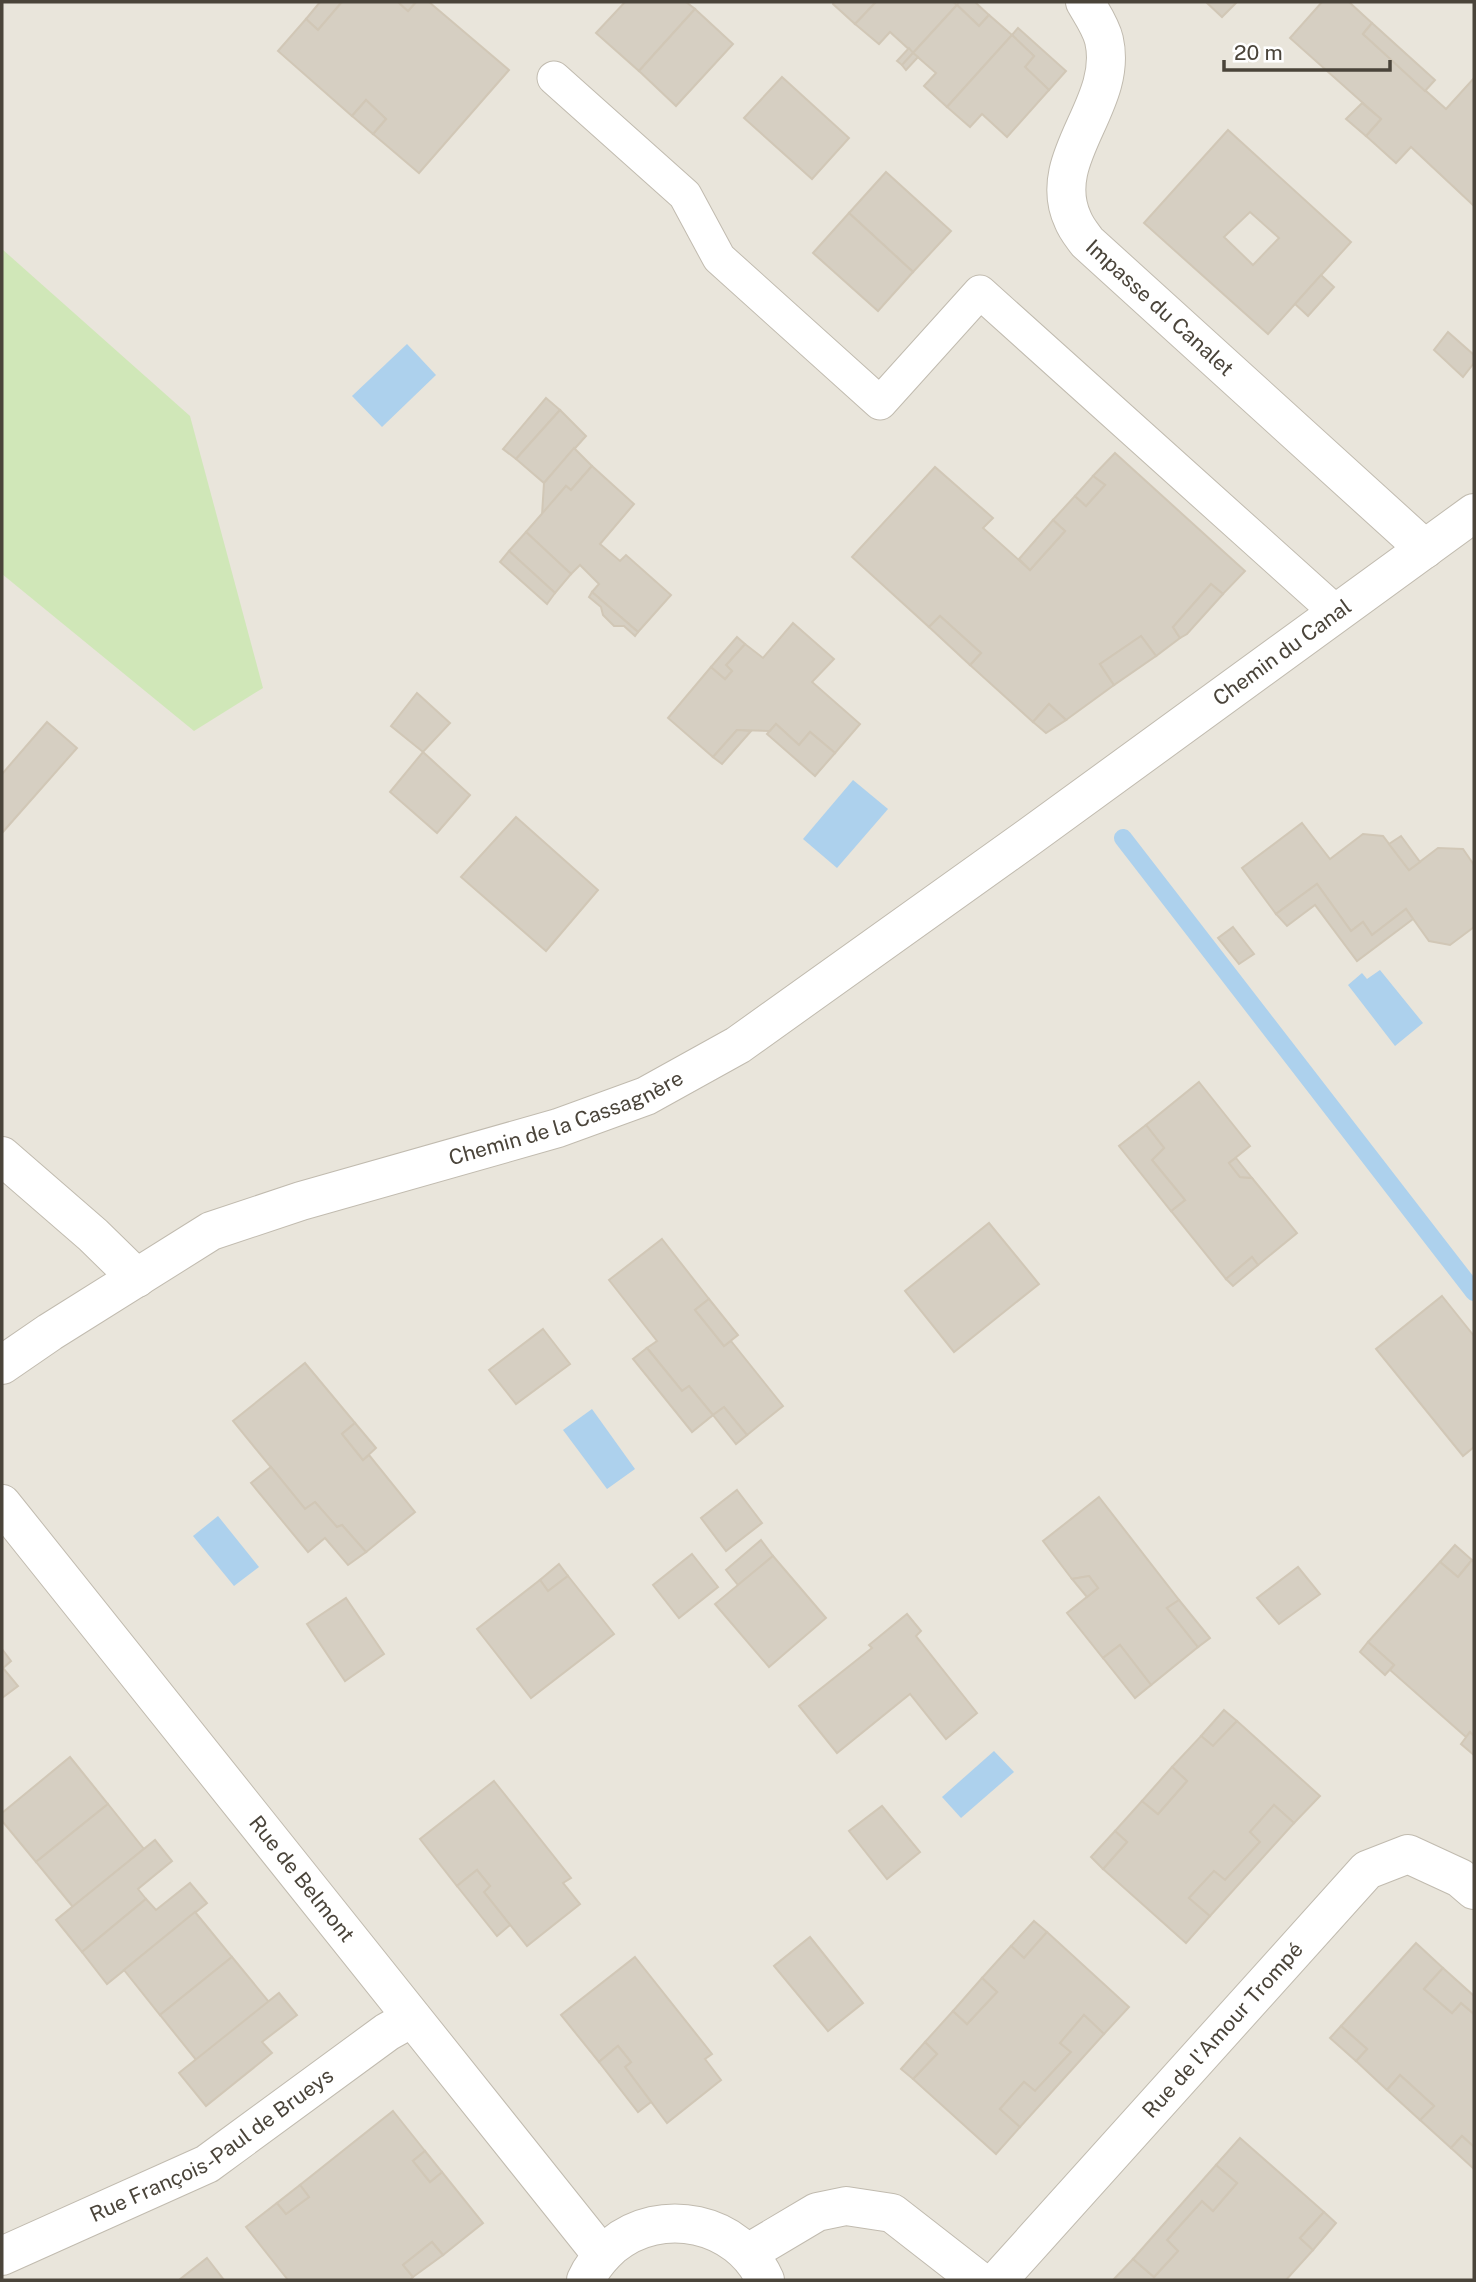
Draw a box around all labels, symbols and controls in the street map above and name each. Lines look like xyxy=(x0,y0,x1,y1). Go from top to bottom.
scale bar xyxy=(1224,28,1390,72)
text: 20 m xyxy=(1234,40,1283,65)
street label: Impasse du Canalet xyxy=(1081,234,1239,381)
street label: Chemin du Canal xyxy=(1208,594,1356,711)
street label: Chemin de la Cassagnère xyxy=(446,1065,687,1170)
street label: Rue de Belmont xyxy=(244,1811,360,1947)
street label: Rue de l'Amour Trompé xyxy=(1137,1937,1308,2123)
street label: Rue François-Paul de Brueys xyxy=(86,2063,338,2227)

